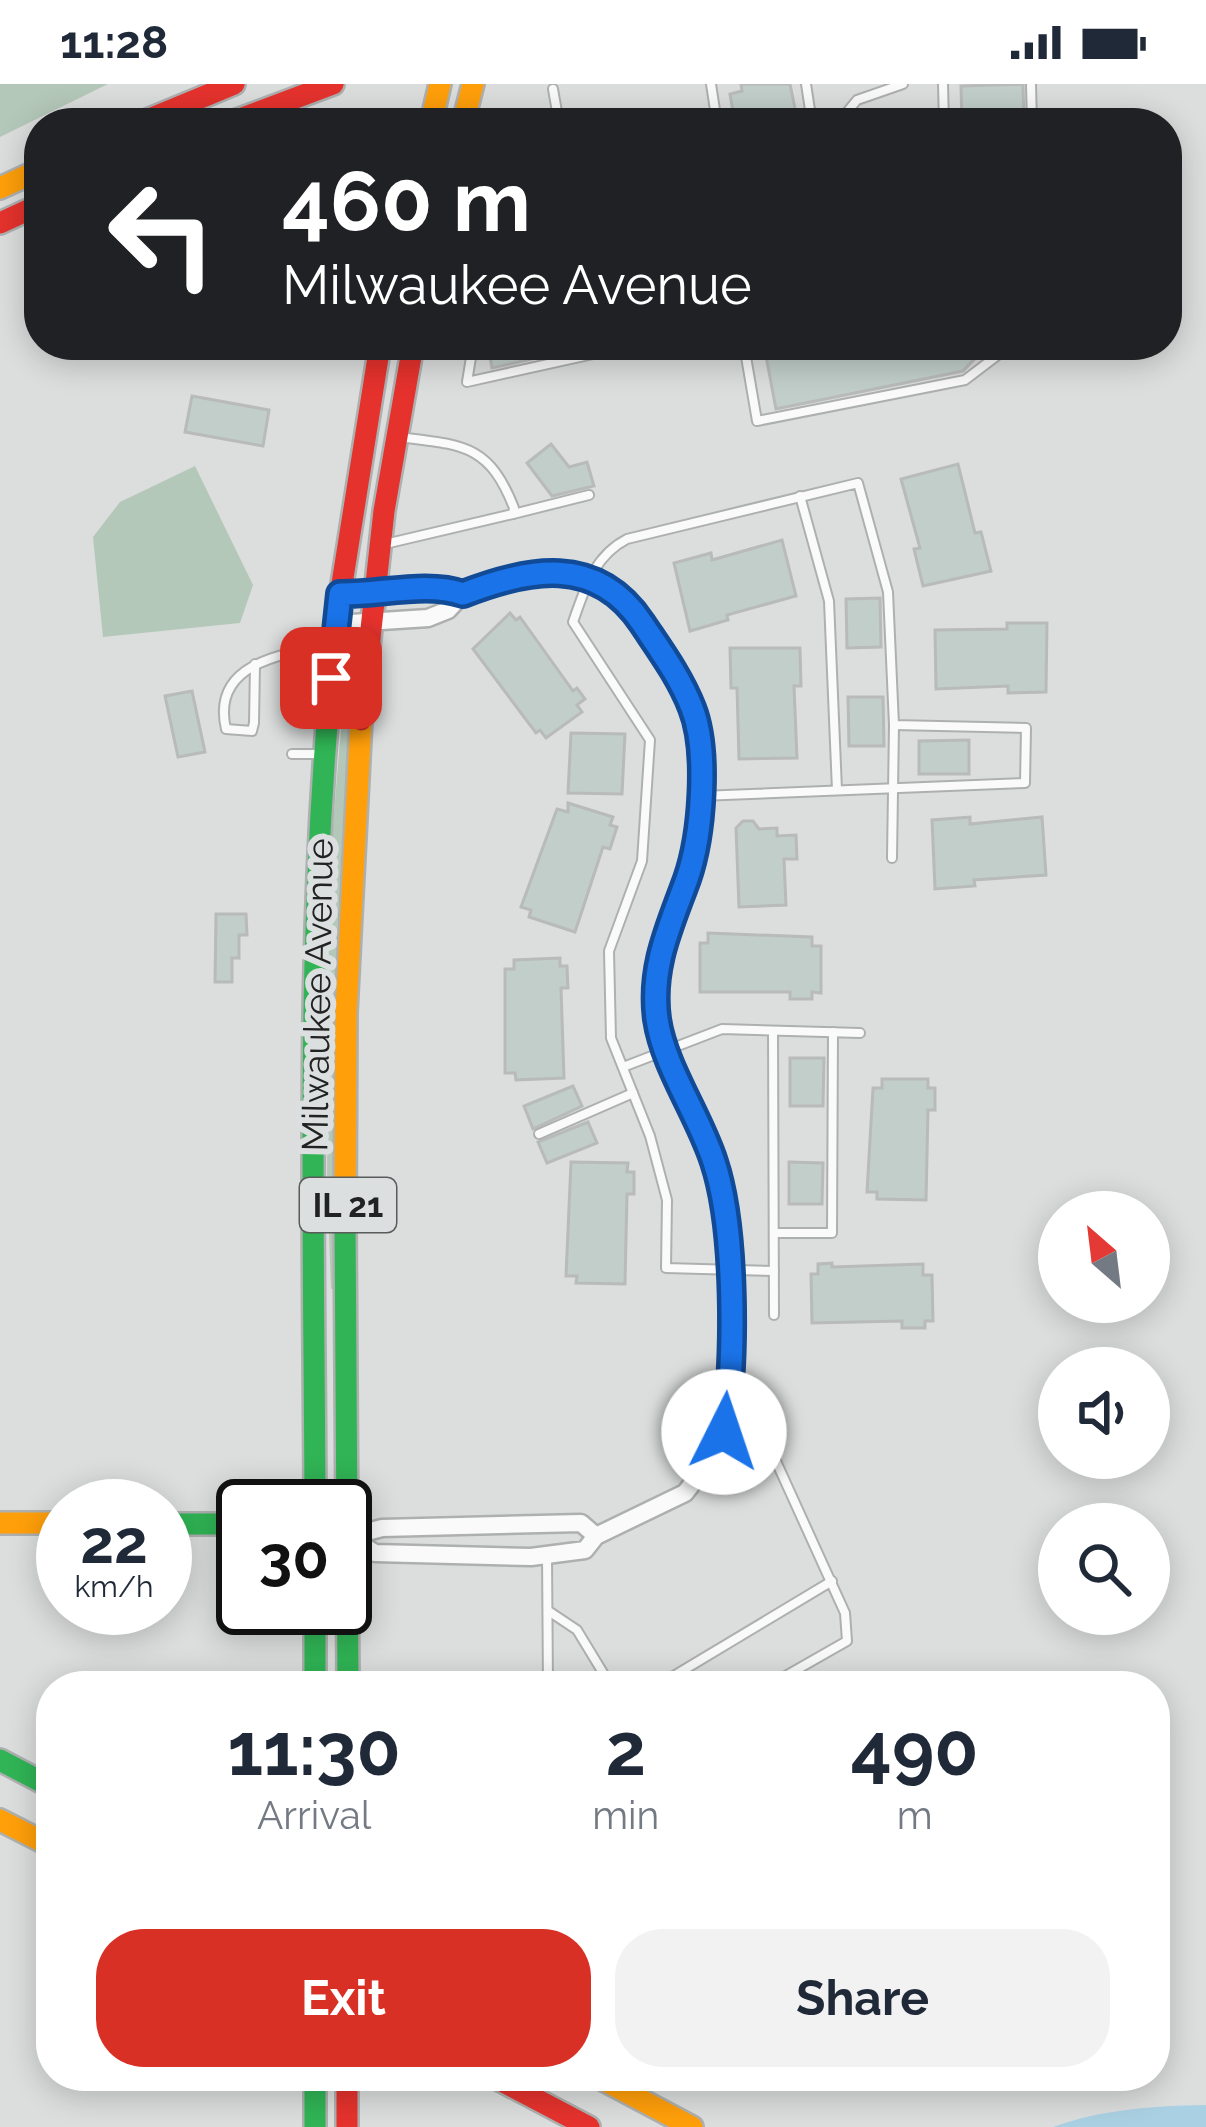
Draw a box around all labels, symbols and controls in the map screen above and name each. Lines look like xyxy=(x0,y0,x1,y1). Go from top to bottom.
text: 11:28 xyxy=(60,16,168,69)
text: 460 m xyxy=(282,152,531,251)
icon: left xyxy=(84,156,240,312)
text: Milwaukee Avenue xyxy=(282,253,752,317)
pin xyxy=(280,627,382,729)
icon: arrive xyxy=(298,645,364,711)
street label: Milwaukee Avenue xyxy=(293,838,341,1152)
road number: IL 21 xyxy=(300,1178,396,1232)
north arrow xyxy=(1038,1191,1170,1323)
map controls xyxy=(1038,1191,1170,1635)
button: sound xyxy=(1038,1347,1170,1479)
position arrow xyxy=(661,1369,787,1495)
speed limit sign: 30 xyxy=(216,1479,372,1635)
button: search xyxy=(1038,1503,1170,1635)
text: 22 xyxy=(80,1507,148,1577)
text: km/h xyxy=(74,1569,154,1604)
text: 11:30 xyxy=(227,1707,401,1792)
text: 2 xyxy=(605,1707,646,1792)
text: 490 xyxy=(851,1707,979,1792)
text: Arrival xyxy=(257,1792,371,1838)
text: min xyxy=(592,1792,659,1838)
text: m xyxy=(897,1792,933,1838)
button: Exit xyxy=(96,1929,591,2067)
button: Share xyxy=(615,1929,1110,2067)

